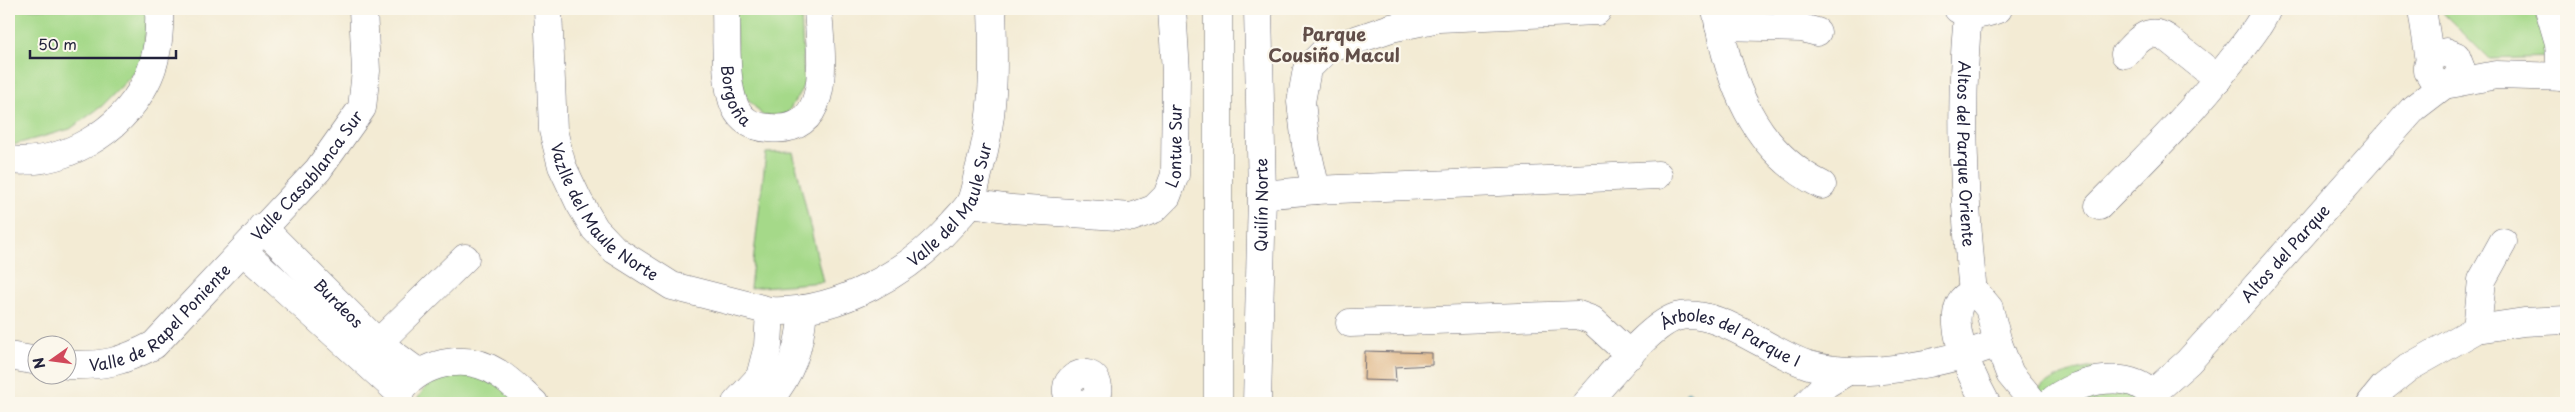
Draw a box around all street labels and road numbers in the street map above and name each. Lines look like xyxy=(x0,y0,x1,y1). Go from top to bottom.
street label: Altos del Parque Oriente xyxy=(1952,60,1982,248)
street label: Borgoña xyxy=(716,64,757,131)
street label: Lontue Sur xyxy=(1158,103,1187,191)
street label: Valle Casablanca Sur xyxy=(245,105,368,246)
street label: Valle del Maule Sur xyxy=(902,139,997,271)
street label: Vazlle del Maule Norte xyxy=(546,140,663,286)
street label: Quilín Norte xyxy=(1248,158,1273,252)
street label: Altos del Parque xyxy=(2234,198,2335,307)
street label: Valle de Rapel Poniente xyxy=(88,258,235,376)
street label: Burdeos xyxy=(309,272,369,333)
street label: Árboles del Parque I xyxy=(1654,302,1805,372)

